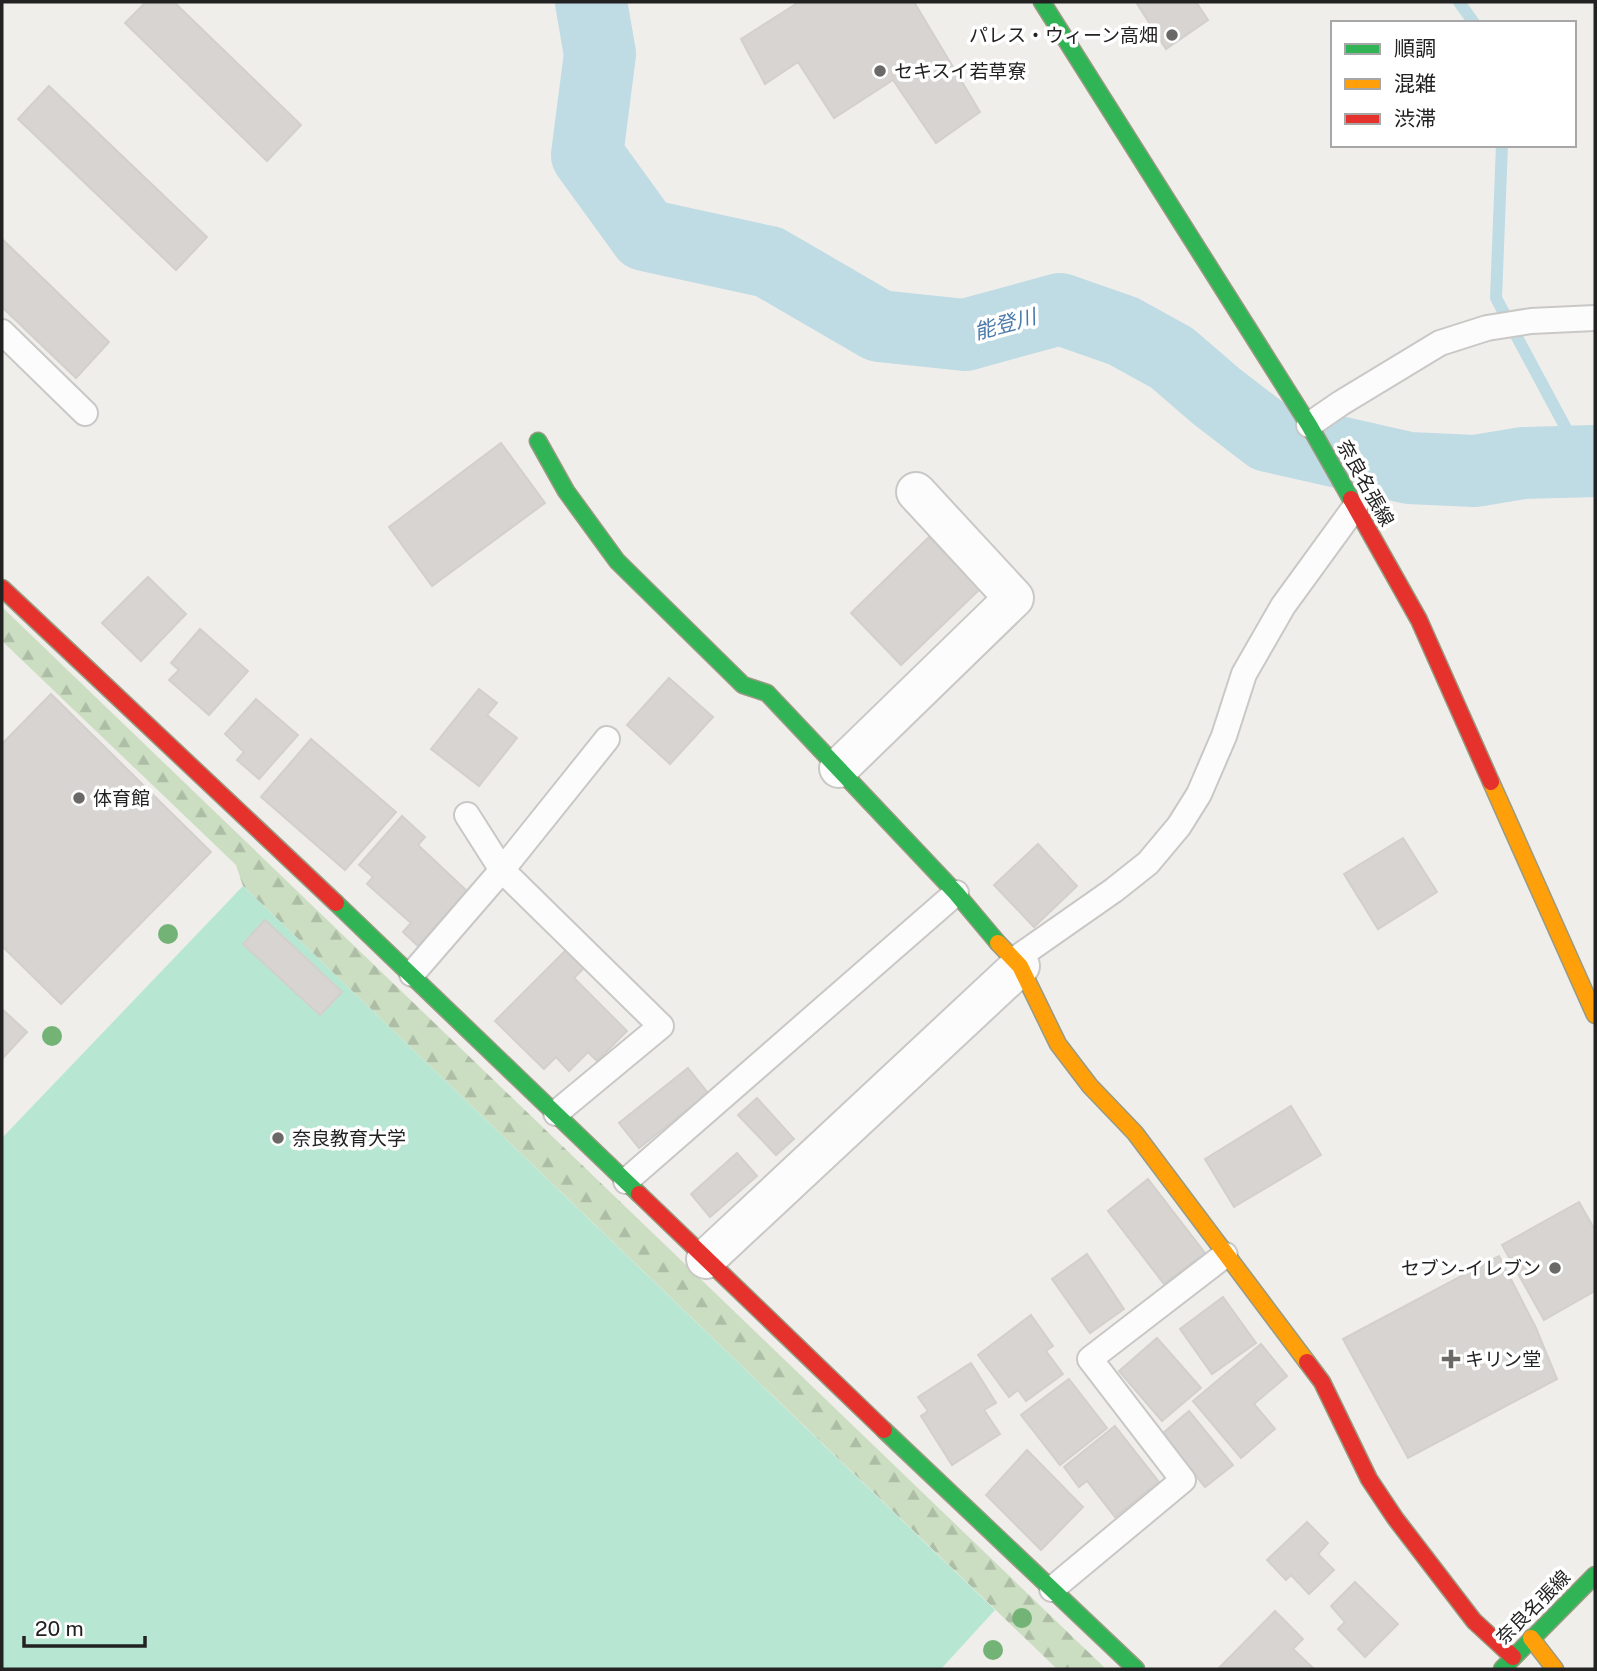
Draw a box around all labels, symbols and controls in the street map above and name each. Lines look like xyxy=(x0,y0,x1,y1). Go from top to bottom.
legend xyxy=(1331,21,1576,147)
place label: パレス・ウィーン高畑 xyxy=(969,24,1158,46)
marker: パレス・ウィーン高畑 xyxy=(1164,27,1180,43)
text: 順調 xyxy=(1394,36,1436,61)
place label: セキスイ若草寮 xyxy=(894,60,1026,82)
marker: セキスイ若草寮 xyxy=(872,63,888,79)
text: 混雑 xyxy=(1394,71,1436,96)
text: 渋滞 xyxy=(1394,106,1436,131)
water label: 能登川 xyxy=(971,303,1041,344)
street label: 奈良名張線 xyxy=(1333,436,1399,530)
place label: 体育館 xyxy=(93,787,150,809)
marker: 体育館 xyxy=(71,790,87,806)
place label: 奈良教育大学 xyxy=(292,1127,406,1149)
marker: 奈良教育大学 xyxy=(270,1130,286,1146)
place label: セブン-イレブン xyxy=(1401,1257,1541,1279)
marker: セブン-イレブン xyxy=(1547,1260,1563,1276)
place label: キリン堂 xyxy=(1465,1348,1541,1370)
marker: キリン堂 xyxy=(1443,1351,1459,1367)
street label: 奈良名張線 xyxy=(1492,1566,1574,1648)
scale bar xyxy=(24,1604,145,1648)
text: 20 m xyxy=(35,1616,84,1641)

